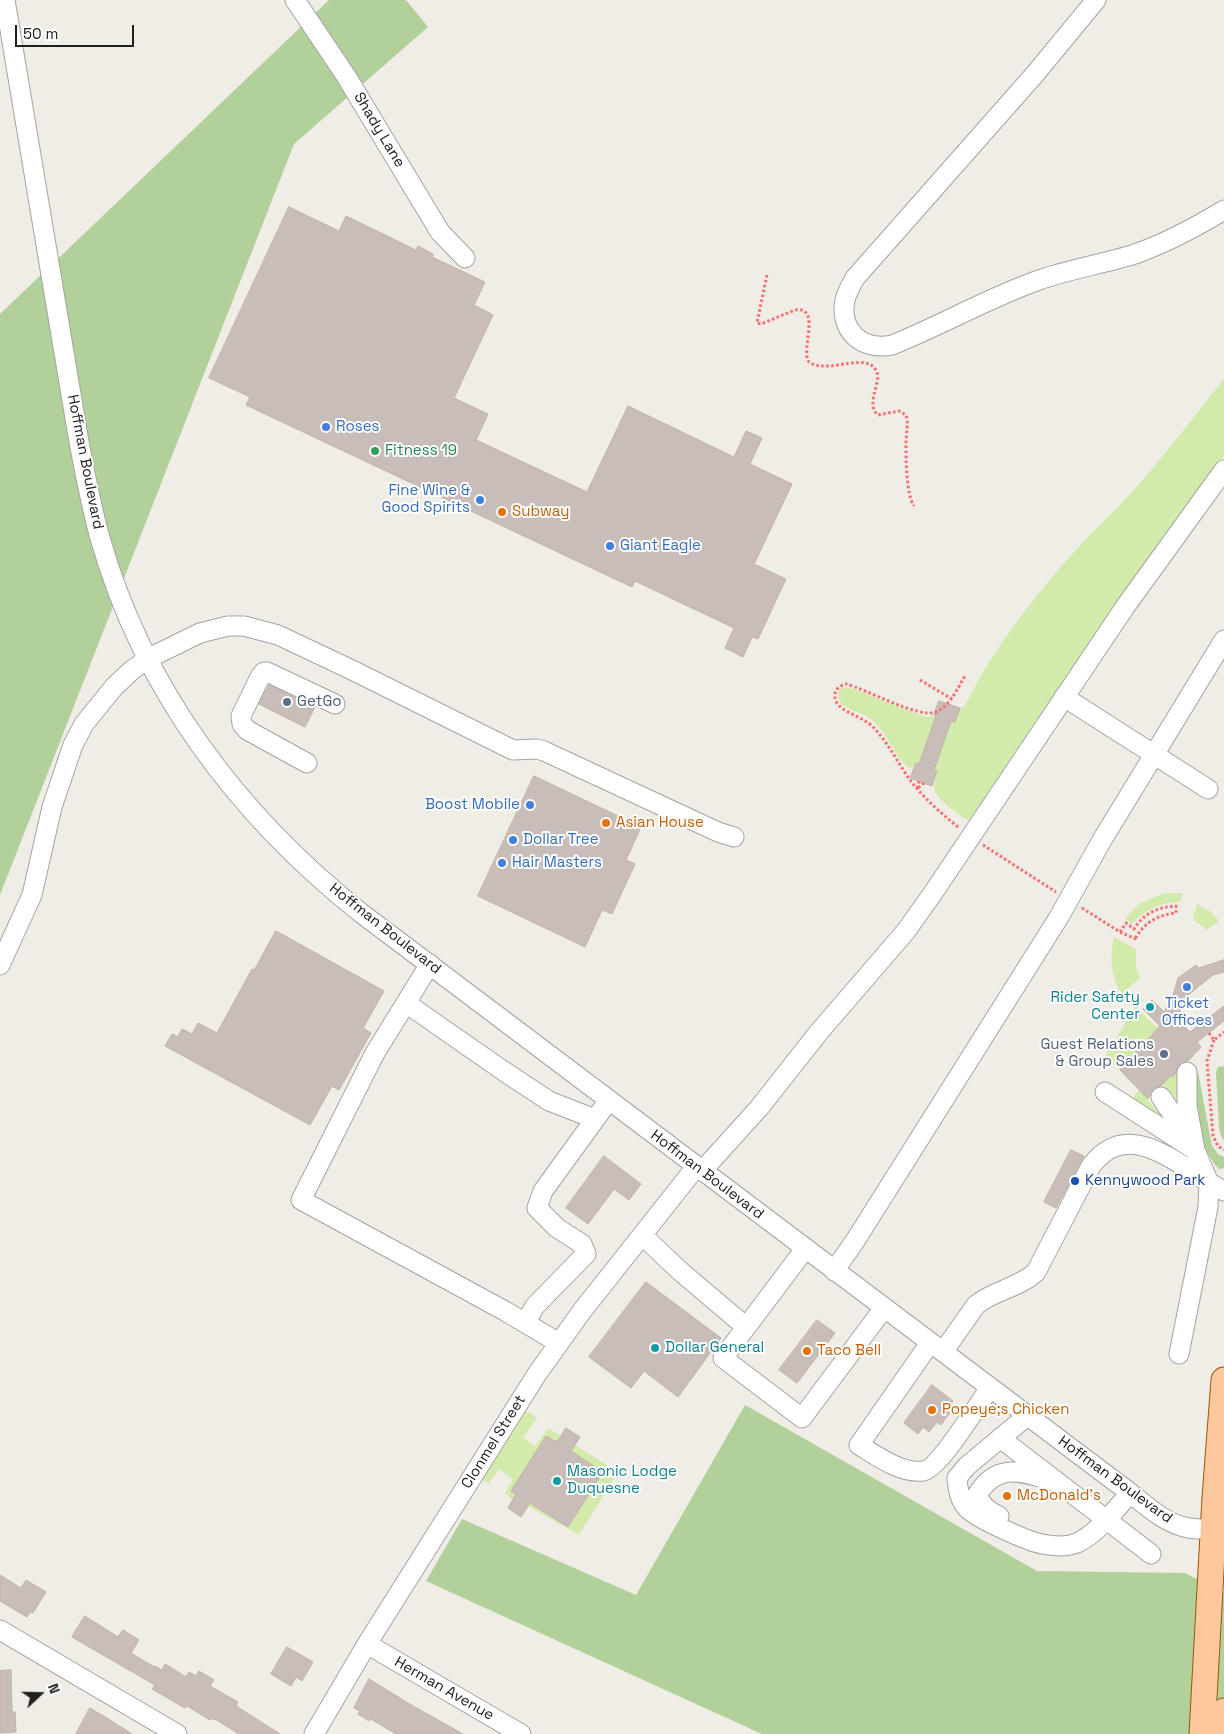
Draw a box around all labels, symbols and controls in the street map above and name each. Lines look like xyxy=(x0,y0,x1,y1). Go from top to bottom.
scale bar xyxy=(18,15,136,47)
text: 50 m xyxy=(23,24,58,43)
street label: Shady Lane xyxy=(350,89,408,171)
street label: Hoffman Boulevard xyxy=(63,393,107,531)
place label: Roses xyxy=(336,418,379,436)
marker: Roses xyxy=(320,421,332,433)
place label: Fitness 19 xyxy=(385,442,457,460)
marker: Fitness 19 xyxy=(369,445,381,457)
place label: Fine Wine & Good Spirits xyxy=(381,482,470,517)
marker: Fine Wine & Good Spirits xyxy=(474,494,486,506)
place label: Subway xyxy=(512,503,569,521)
marker: Subway xyxy=(496,506,508,518)
place label: Giant Eagle xyxy=(620,537,701,555)
marker: Giant Eagle xyxy=(604,540,616,552)
place label: GetGo xyxy=(297,693,342,711)
marker: GetGo xyxy=(281,696,293,708)
place label: Boost Mobile xyxy=(425,796,520,814)
marker: Boost Mobile xyxy=(524,799,536,811)
place label: Asian House xyxy=(616,814,704,832)
marker: Asian House xyxy=(600,817,612,829)
place label: Dollar Tree xyxy=(523,831,599,849)
marker: Dollar Tree xyxy=(507,834,519,846)
place label: Hair Masters xyxy=(512,854,602,872)
marker: Hair Masters xyxy=(496,857,508,869)
street label: Hoffman Boulevard xyxy=(325,880,445,978)
marker: Ticket Offices xyxy=(1181,981,1193,993)
place label: Rider Safety Center xyxy=(1051,989,1140,1024)
place label: Ticket Offices xyxy=(1162,995,1212,1030)
marker: Rider Safety Center xyxy=(1144,1001,1156,1013)
place label: Guest Relations & Group Sales xyxy=(1040,1036,1154,1071)
marker: Guest Relations & Group Sales xyxy=(1158,1048,1170,1060)
street label: Hoffman Boulevard xyxy=(647,1127,767,1223)
place label: Kennywood Park xyxy=(1085,1172,1205,1190)
marker: Kennywood Park xyxy=(1069,1175,1081,1187)
place label: Dollar General xyxy=(665,1339,764,1357)
marker: Dollar General xyxy=(649,1342,661,1354)
place label: Taco Bell xyxy=(817,1342,881,1360)
marker: Taco Bell xyxy=(801,1345,813,1357)
street label: Clonmel Street xyxy=(458,1392,530,1492)
place label: Popeye;s Chicken xyxy=(942,1401,1069,1419)
marker: Popeye;s Chicken xyxy=(926,1404,938,1416)
street label: Hoffman Boulevard xyxy=(1054,1432,1176,1528)
place label: Masonic Lodge Duquesne xyxy=(567,1463,677,1498)
marker: Masonic Lodge Duquesne xyxy=(551,1475,563,1487)
place label: McDonald's xyxy=(1017,1487,1101,1505)
marker: McDonald's xyxy=(1001,1490,1013,1502)
street label: Herman Avenue xyxy=(391,1653,497,1725)
north arrow xyxy=(15,1669,65,1719)
text: N xyxy=(44,1681,64,1696)

